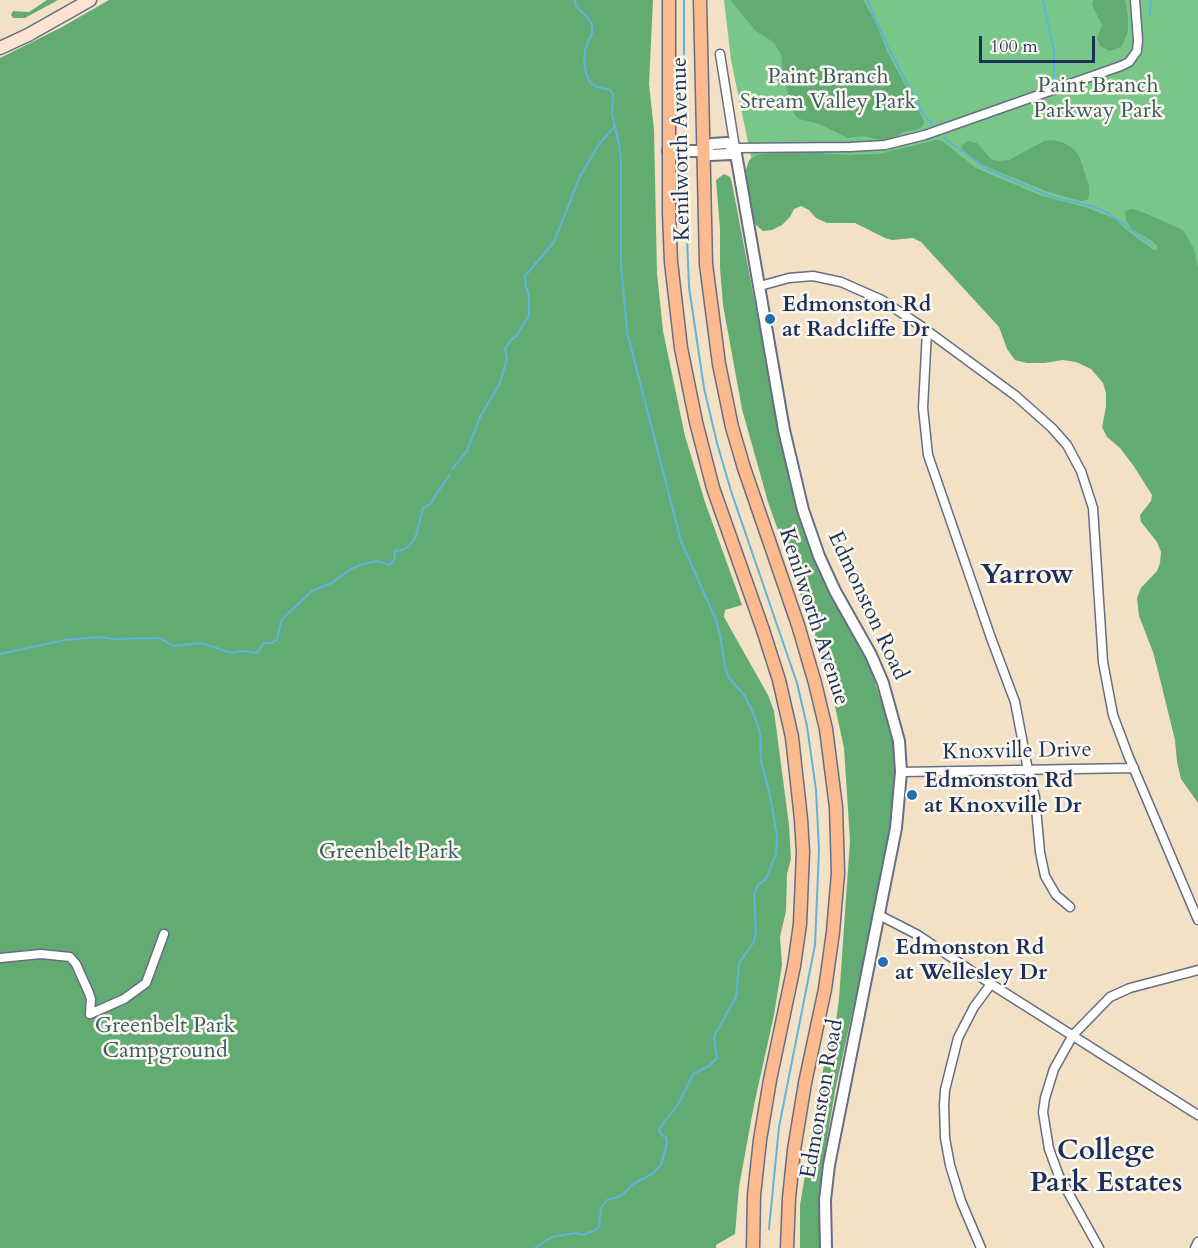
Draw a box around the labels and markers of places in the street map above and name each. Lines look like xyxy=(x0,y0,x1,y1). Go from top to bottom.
place label: Edmonston Rd at Radcliffe Dr xyxy=(782,293,931,344)
marker: Edmonston Rd at Radcliffe Dr xyxy=(763,312,777,326)
place label: Edmonston Rd at Knoxville Dr xyxy=(924,769,1082,820)
marker: Edmonston Rd at Knoxville Dr xyxy=(905,788,919,802)
place label: Edmonston Rd at Wellesley Dr xyxy=(895,936,1047,987)
marker: Edmonston Rd at Wellesley Dr xyxy=(876,955,890,969)

